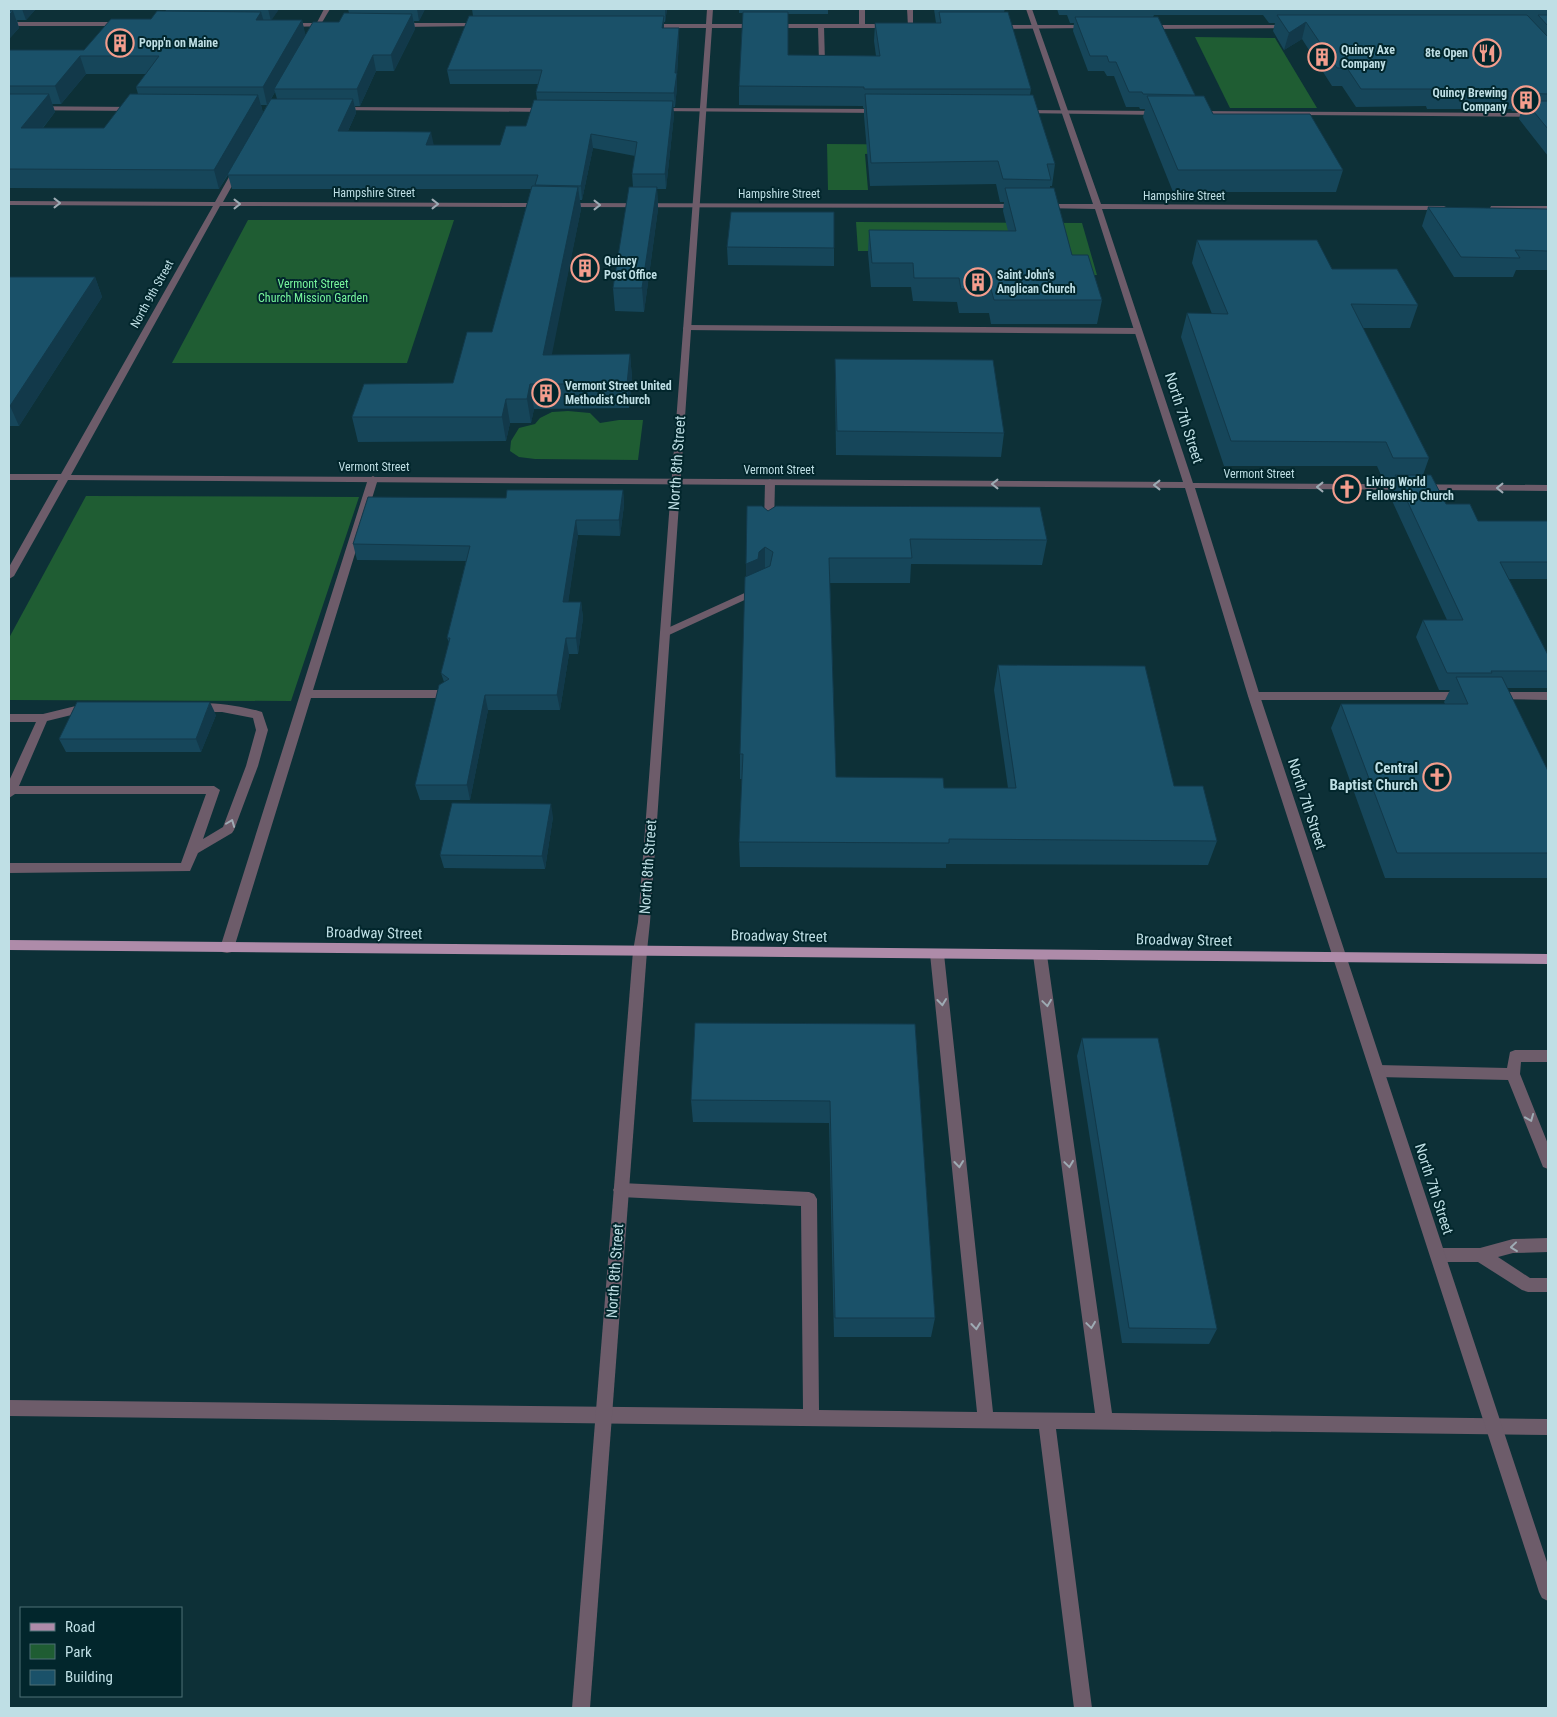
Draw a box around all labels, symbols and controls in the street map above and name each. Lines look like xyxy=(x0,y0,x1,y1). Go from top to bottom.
building icon: Popp'n on Maine xyxy=(105,28,135,58)
place label: Popp'n on Maine xyxy=(139,36,218,50)
restaurant icon: 8te Open xyxy=(1472,38,1502,68)
building icon: Quincy Axe Company xyxy=(1307,42,1337,72)
place label: Quincy Axe Company xyxy=(1341,43,1395,71)
place label: 8te Open xyxy=(1425,46,1468,60)
building icon: Quincy Brewing Company xyxy=(1511,85,1541,115)
place label: Quincy Brewing Company xyxy=(1432,86,1508,114)
street label: Hampshire Street xyxy=(333,186,416,200)
street label: Hampshire Street xyxy=(738,187,821,201)
street label: Hampshire Street xyxy=(1143,189,1226,203)
one-way arrow xyxy=(54,198,62,208)
one-way arrow xyxy=(234,198,242,209)
one-way arrow xyxy=(432,199,439,209)
one-way arrow xyxy=(594,200,602,210)
building icon: Quincy Post Office xyxy=(570,253,600,283)
place label: Quincy Post Office xyxy=(604,254,657,282)
street label: North 9th Street xyxy=(128,257,177,330)
building icon: Saint John's Anglican Church xyxy=(963,267,993,297)
place label: Saint John's Anglican Church xyxy=(997,268,1076,296)
park label: Vermont Street Church Mission Garden xyxy=(258,277,368,305)
street label: North 7th Street xyxy=(1161,370,1207,466)
building icon: Vermont Street United Methodist Church xyxy=(531,378,561,408)
place label: Vermont Street United Methodist Church xyxy=(565,379,672,407)
street label: North 8th Street xyxy=(665,415,689,511)
street label: Vermont Street xyxy=(338,460,410,474)
street label: Vermont Street xyxy=(743,463,815,477)
street label: Vermont Street xyxy=(1223,467,1295,481)
church icon: Living World Fellowship Church xyxy=(1332,474,1362,504)
place label: Living World Fellowship Church xyxy=(1366,475,1454,503)
one-way arrow xyxy=(990,479,998,489)
one-way arrow xyxy=(1153,480,1161,491)
one-way arrow xyxy=(1315,481,1323,492)
one-way arrow xyxy=(1495,483,1503,493)
street label: North 7th Street xyxy=(1284,756,1330,852)
place label: Central Baptist Church xyxy=(1329,759,1418,794)
church icon: Central Baptist Church xyxy=(1422,762,1452,792)
one-way arrow xyxy=(225,819,235,828)
street label: North 8th Street xyxy=(636,819,660,915)
street label: Broadway Street xyxy=(326,923,422,943)
street label: Broadway Street xyxy=(731,926,827,946)
street label: Broadway Street xyxy=(1136,930,1232,950)
one-way arrow xyxy=(936,999,947,1007)
one-way arrow xyxy=(1041,999,1051,1008)
one-way arrow xyxy=(1524,1113,1535,1122)
street label: North 7th Street xyxy=(1411,1141,1457,1237)
one-way arrow xyxy=(953,1160,964,1168)
one-way arrow xyxy=(1063,1161,1074,1169)
street label: North 8th Street xyxy=(603,1223,627,1319)
one-way arrow xyxy=(1509,1241,1517,1252)
one-way arrow xyxy=(1086,1321,1096,1330)
one-way arrow xyxy=(970,1322,981,1330)
legend xyxy=(20,1607,182,1697)
text: Road xyxy=(65,1618,95,1636)
text: Park xyxy=(65,1643,92,1661)
text: Building xyxy=(65,1668,113,1686)

